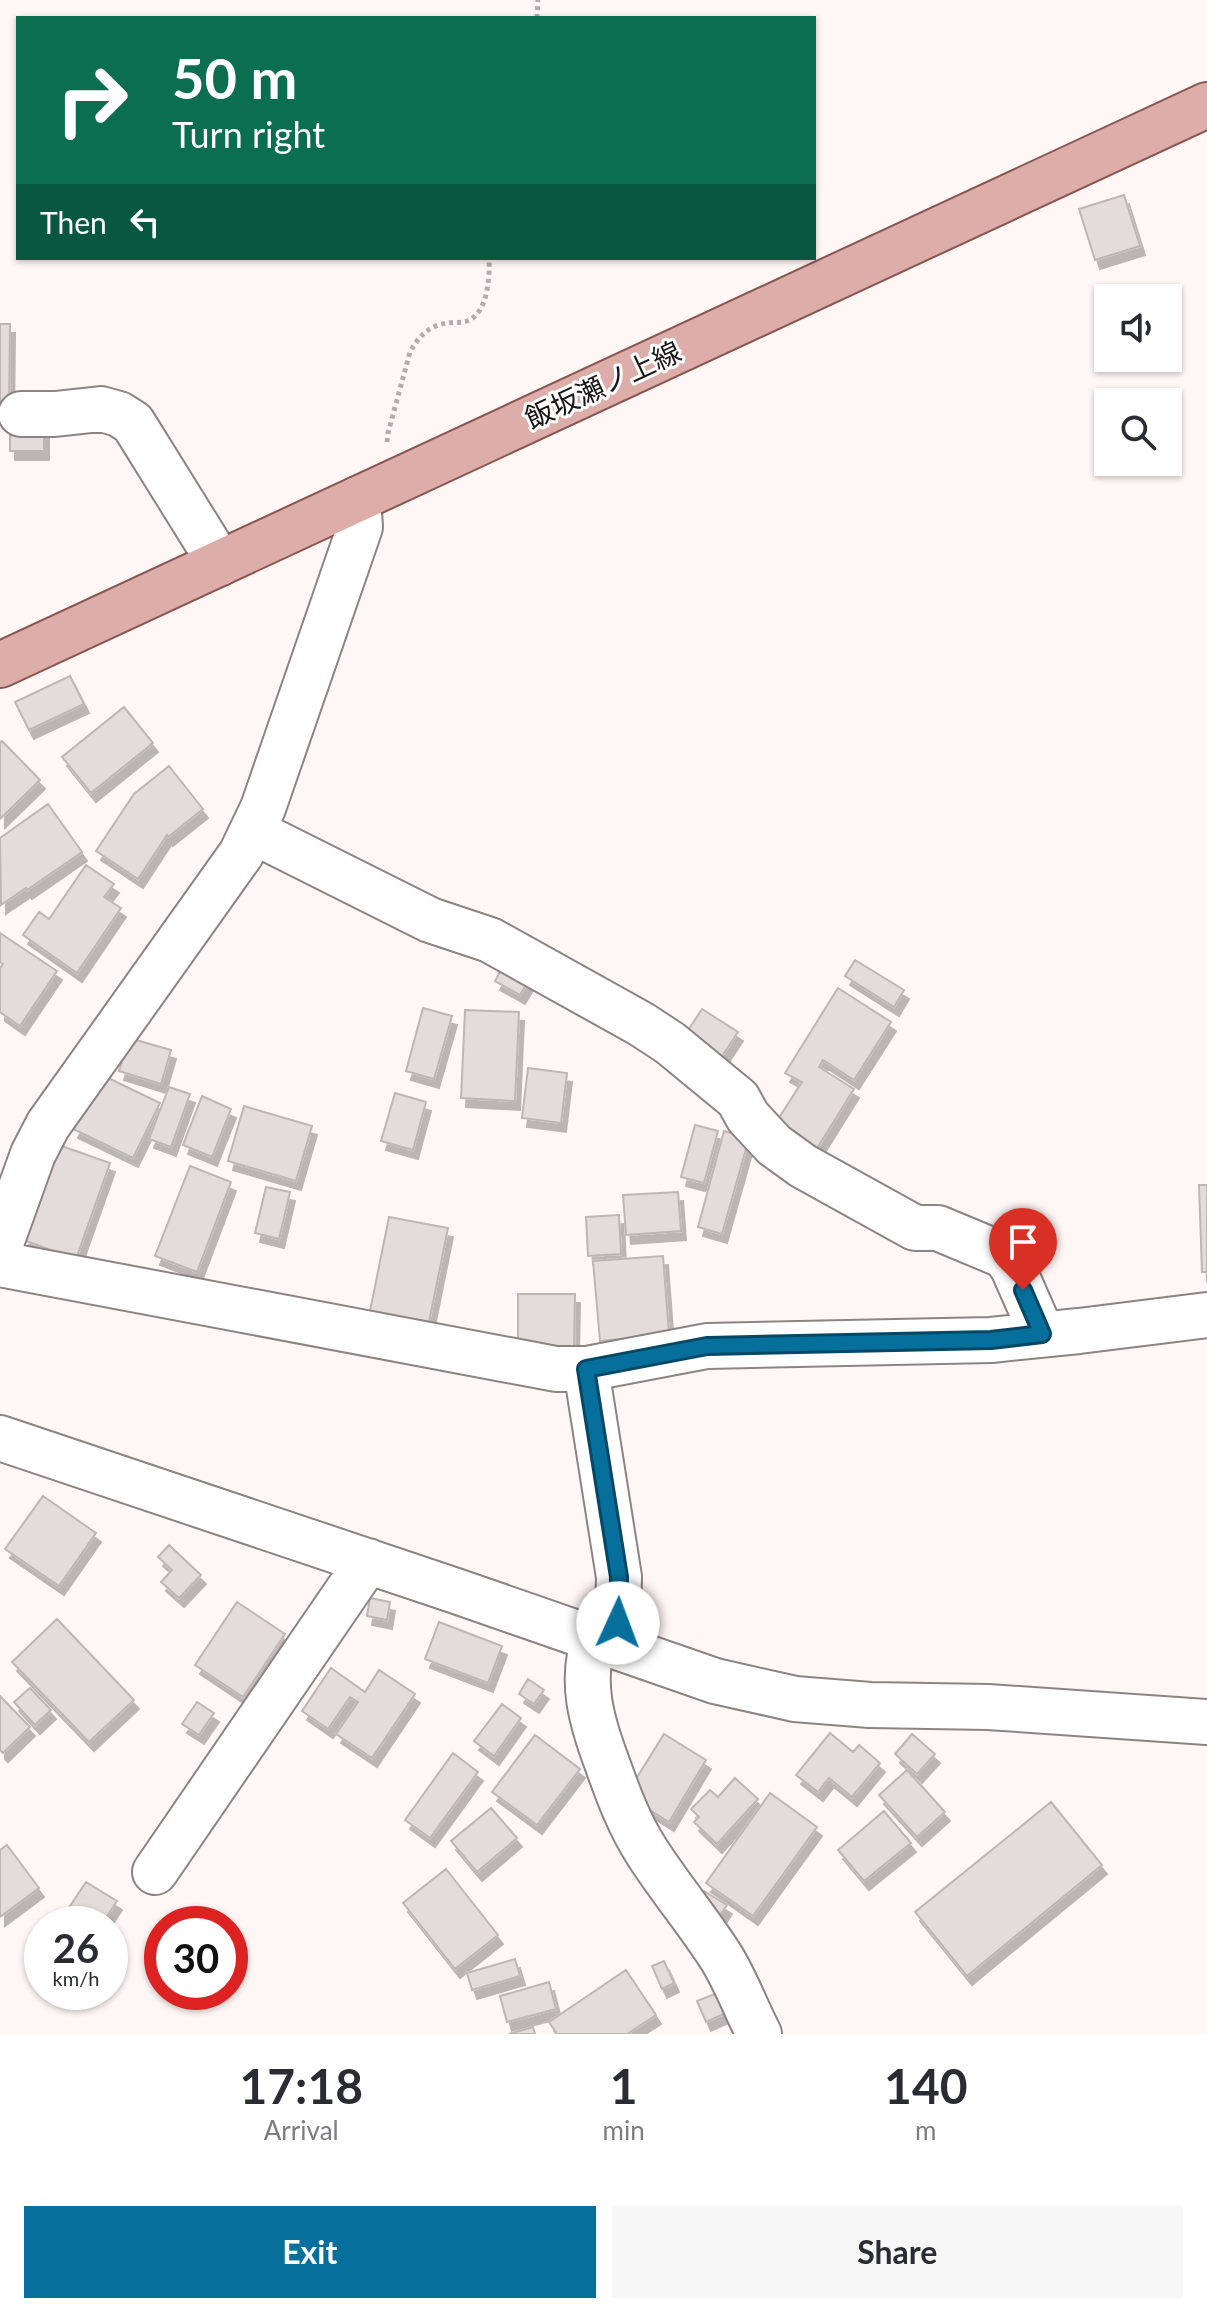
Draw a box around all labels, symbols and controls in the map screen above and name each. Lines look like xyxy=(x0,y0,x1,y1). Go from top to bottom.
text: 50 m xyxy=(172,44,297,111)
icon: right xyxy=(40,48,144,152)
text: Turn right xyxy=(172,112,325,156)
icon: left xyxy=(123,200,167,244)
text: Then xyxy=(40,204,107,240)
map controls xyxy=(1094,284,1182,476)
button: sound xyxy=(1094,284,1182,372)
street label: 飯坂瀬ノ上線 xyxy=(519,333,686,435)
button: search xyxy=(1094,388,1182,476)
pin xyxy=(989,1208,1057,1290)
icon: arrive xyxy=(1001,1220,1045,1264)
position arrow xyxy=(576,1581,660,1665)
speed limit sign: 30 xyxy=(144,1906,248,2010)
text: 26 xyxy=(53,1924,99,1972)
text: km/h xyxy=(53,1966,99,1990)
text: 17:18 xyxy=(239,2057,363,2114)
text: 1 xyxy=(610,2057,638,2114)
text: 140 xyxy=(884,2057,968,2114)
text: Arrival xyxy=(264,2114,339,2146)
text: min xyxy=(603,2114,645,2146)
text: m xyxy=(915,2114,937,2146)
button: Exit xyxy=(24,2206,596,2298)
button: Share xyxy=(612,2206,1183,2298)

